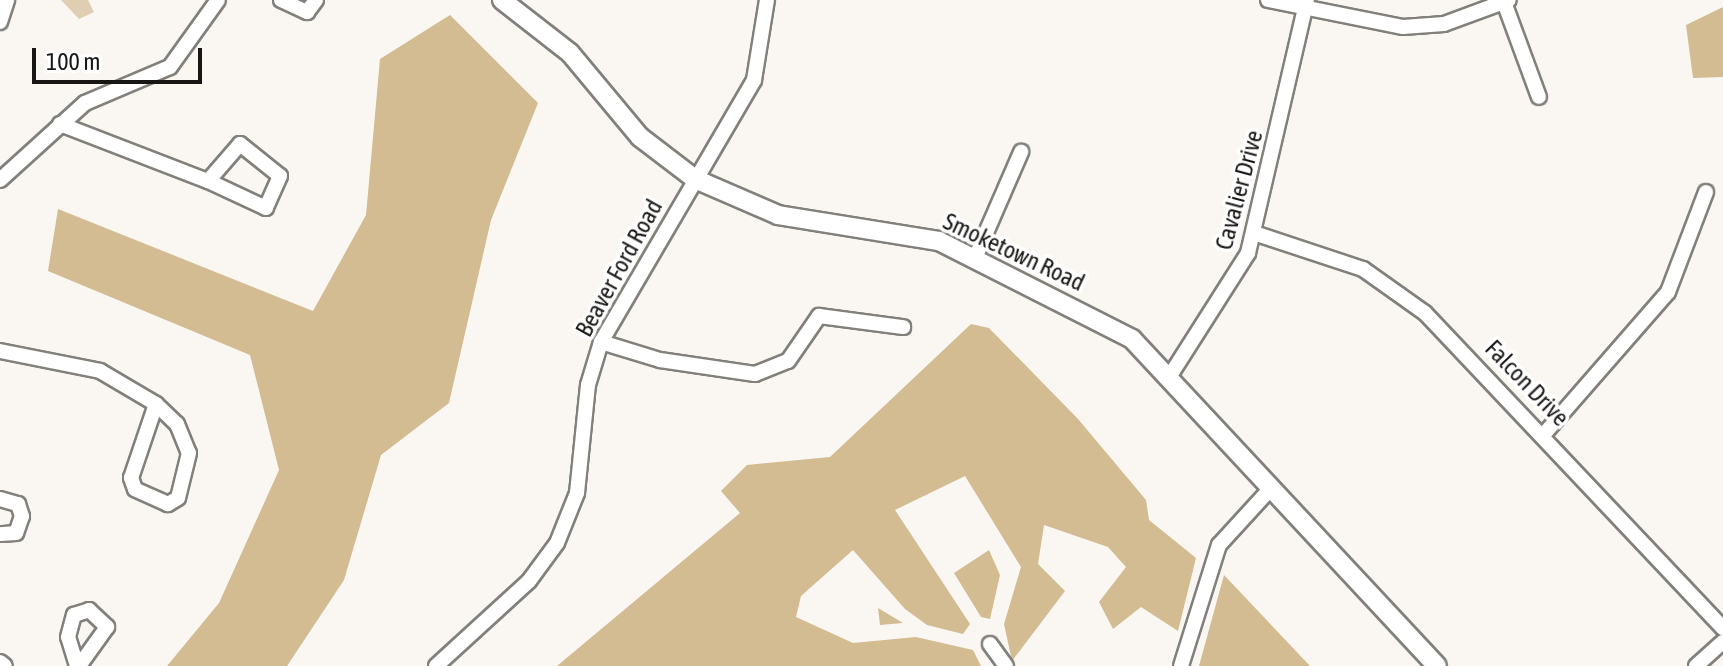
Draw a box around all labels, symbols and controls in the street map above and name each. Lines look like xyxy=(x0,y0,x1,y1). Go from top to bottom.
scale bar xyxy=(36,32,206,82)
text: 100 m xyxy=(46,48,100,75)
street label: Cavalier Drive xyxy=(1209,127,1269,253)
street label: Beaver Ford Road xyxy=(569,194,669,342)
street label: Smoketown Road xyxy=(939,207,1089,297)
street label: Falcon Drive xyxy=(1479,334,1575,432)

